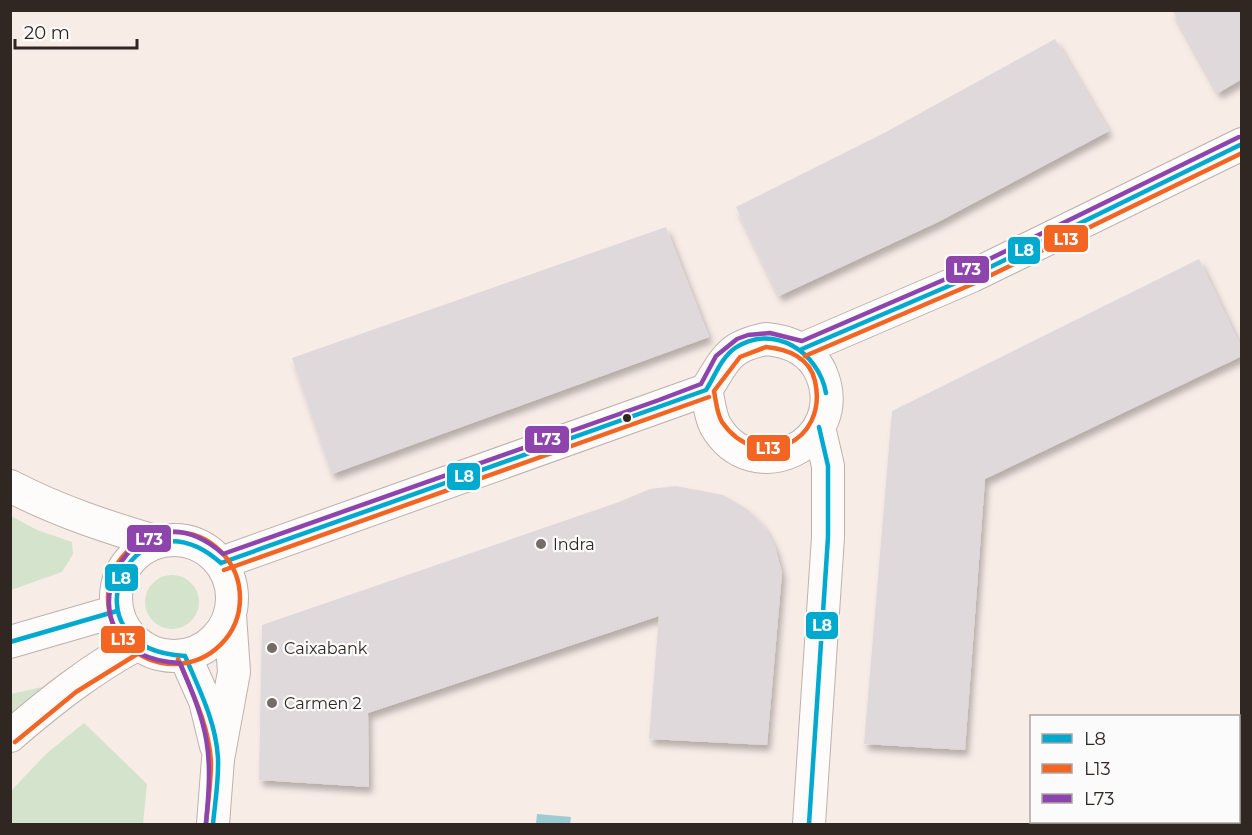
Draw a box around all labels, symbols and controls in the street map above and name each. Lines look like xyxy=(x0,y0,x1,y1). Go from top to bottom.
scale bar xyxy=(15,12,136,50)
text: 20 m xyxy=(24,22,70,44)
line badge: L13 xyxy=(1043,224,1089,253)
text: L13 xyxy=(1054,230,1078,249)
line badge: L8 xyxy=(1007,236,1041,265)
text: L8 xyxy=(1014,241,1034,260)
line badge: L73 xyxy=(945,255,990,284)
text: L73 xyxy=(953,260,981,279)
unlabelled marker xyxy=(621,412,633,424)
line badge: L73 xyxy=(524,425,570,454)
text: L73 xyxy=(533,430,561,449)
line badge: L13 xyxy=(746,434,791,462)
text: L13 xyxy=(756,439,780,458)
line badge: L8 xyxy=(446,462,481,491)
text: L8 xyxy=(454,467,474,486)
line badge: L73 xyxy=(126,524,172,553)
text: L73 xyxy=(135,530,163,549)
place label: Indra xyxy=(553,535,595,554)
marker: Indra xyxy=(534,537,548,551)
line badge: L8 xyxy=(104,563,139,592)
text: L8 xyxy=(111,569,131,588)
line badge: L8 xyxy=(805,611,839,640)
text: L8 xyxy=(812,616,832,635)
line badge: L13 xyxy=(100,625,146,654)
text: L13 xyxy=(111,630,135,649)
place label: Caixabank xyxy=(284,639,368,658)
marker: Caixabank xyxy=(265,641,279,655)
place label: Carmen 2 xyxy=(284,694,362,713)
marker: Carmen 2 xyxy=(265,696,279,710)
legend xyxy=(1030,715,1240,823)
text: L8 xyxy=(1084,728,1106,750)
text: L13 xyxy=(1084,758,1111,780)
text: L73 xyxy=(1084,788,1114,810)

